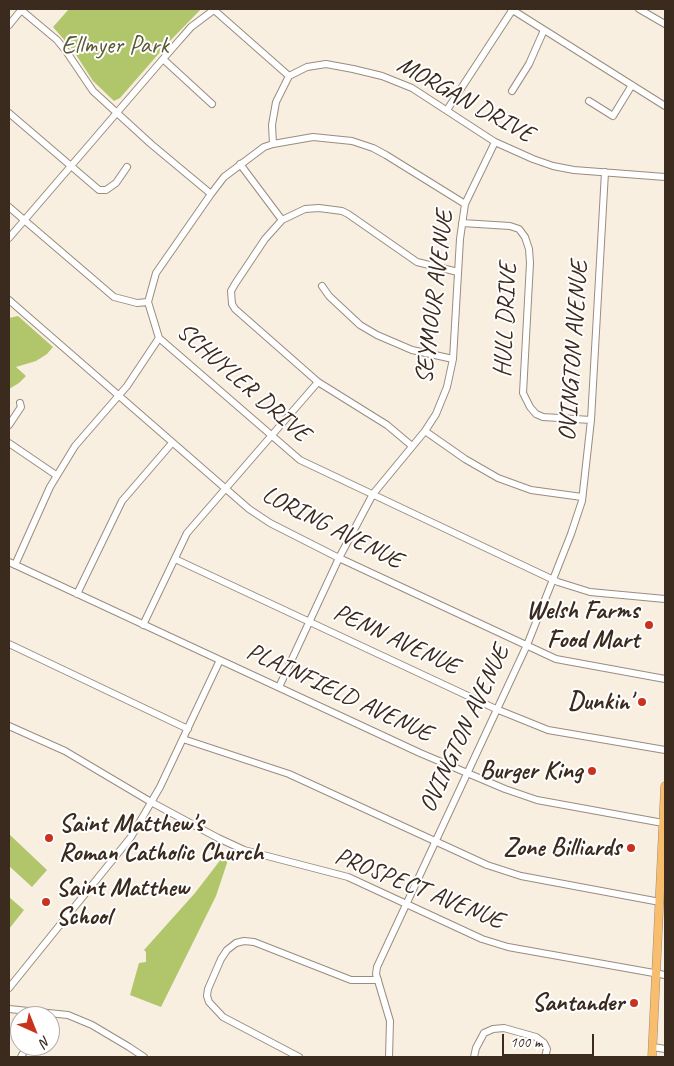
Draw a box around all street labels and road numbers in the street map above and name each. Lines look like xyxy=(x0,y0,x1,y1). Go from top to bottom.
street label: MORGAN DRIVE xyxy=(392,50,538,150)
street label: SEYMOUR AVENUE xyxy=(410,209,460,385)
street label: OVINGTON AVENUE xyxy=(553,260,595,442)
street label: HULL DRIVE xyxy=(488,262,524,378)
street label: SCHUYLER DRIVE xyxy=(170,317,316,449)
street label: LORING AVENUE xyxy=(257,480,407,576)
street label: PENN AVENUE xyxy=(328,598,464,682)
street label: PLAINFIELD AVENUE xyxy=(241,637,437,749)
street label: OVINGTON AVENUE xyxy=(413,641,517,817)
street label: PROSPECT AVENUE xyxy=(330,842,508,936)

